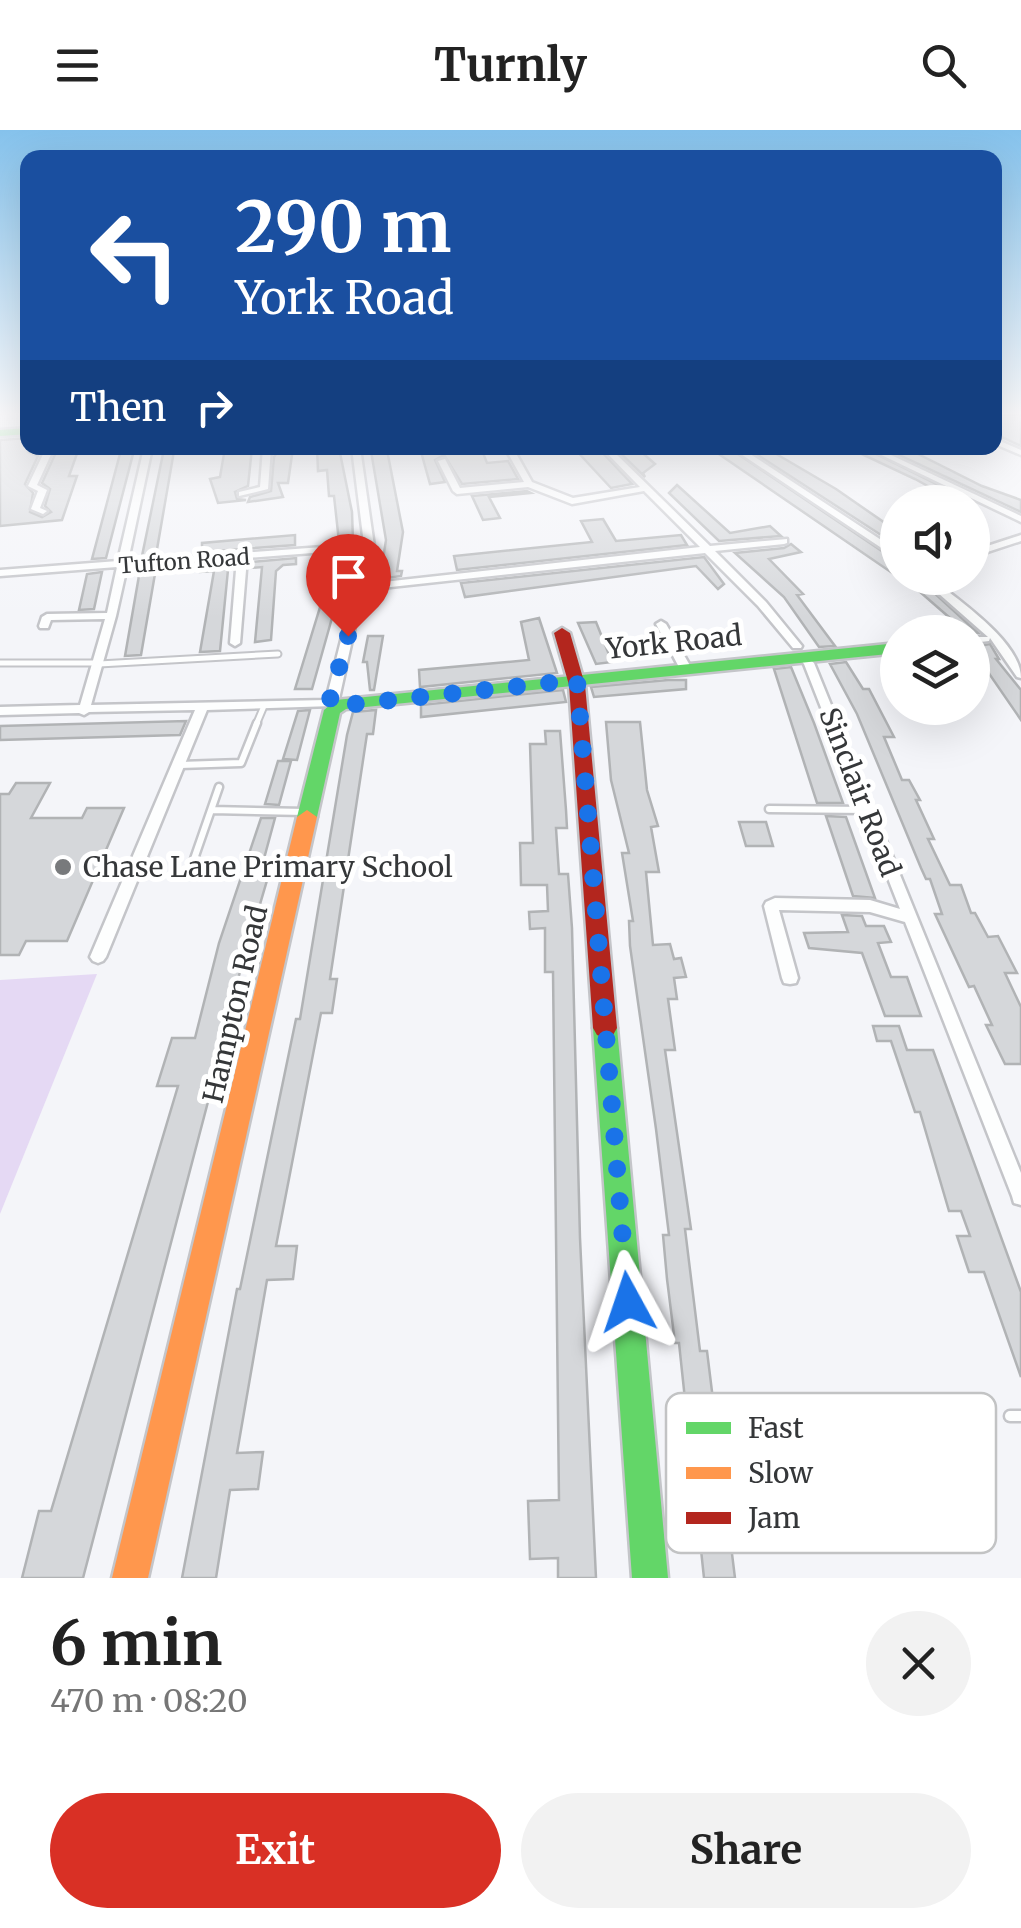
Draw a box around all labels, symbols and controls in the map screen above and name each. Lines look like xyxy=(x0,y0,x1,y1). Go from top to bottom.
text: Turnly xyxy=(434,37,587,93)
icon: menu xyxy=(50,38,105,93)
icon: search xyxy=(916,38,971,93)
text: 290 m xyxy=(235,183,451,271)
icon: left xyxy=(70,190,200,320)
text: York Road xyxy=(235,270,454,326)
icon: right xyxy=(187,380,242,435)
text: Then xyxy=(70,384,167,431)
map controls xyxy=(880,485,990,725)
button: sound xyxy=(880,485,990,595)
pin xyxy=(306,534,391,637)
street label: Tufton Road xyxy=(117,542,251,580)
icon: arrive xyxy=(321,549,376,604)
button: layers xyxy=(880,615,990,725)
street label: York Road xyxy=(603,617,744,667)
street label: Sinclair Road xyxy=(811,703,909,882)
place label: Chase Lane Primary School xyxy=(83,849,453,885)
marker: Chase Lane Primary School xyxy=(52,856,74,878)
street label: Hampton Road xyxy=(195,902,275,1106)
position arrow xyxy=(576,1250,680,1354)
legend xyxy=(666,1393,996,1553)
text: Fast xyxy=(748,1410,804,1446)
text: Slow xyxy=(748,1455,813,1491)
text: Jam xyxy=(747,1500,801,1536)
text: 6 min xyxy=(50,1606,223,1681)
button: close xyxy=(866,1611,971,1716)
text: 470 m · 08:20 xyxy=(50,1681,248,1721)
button: Exit xyxy=(50,1793,501,1908)
button: Share xyxy=(521,1793,971,1908)

